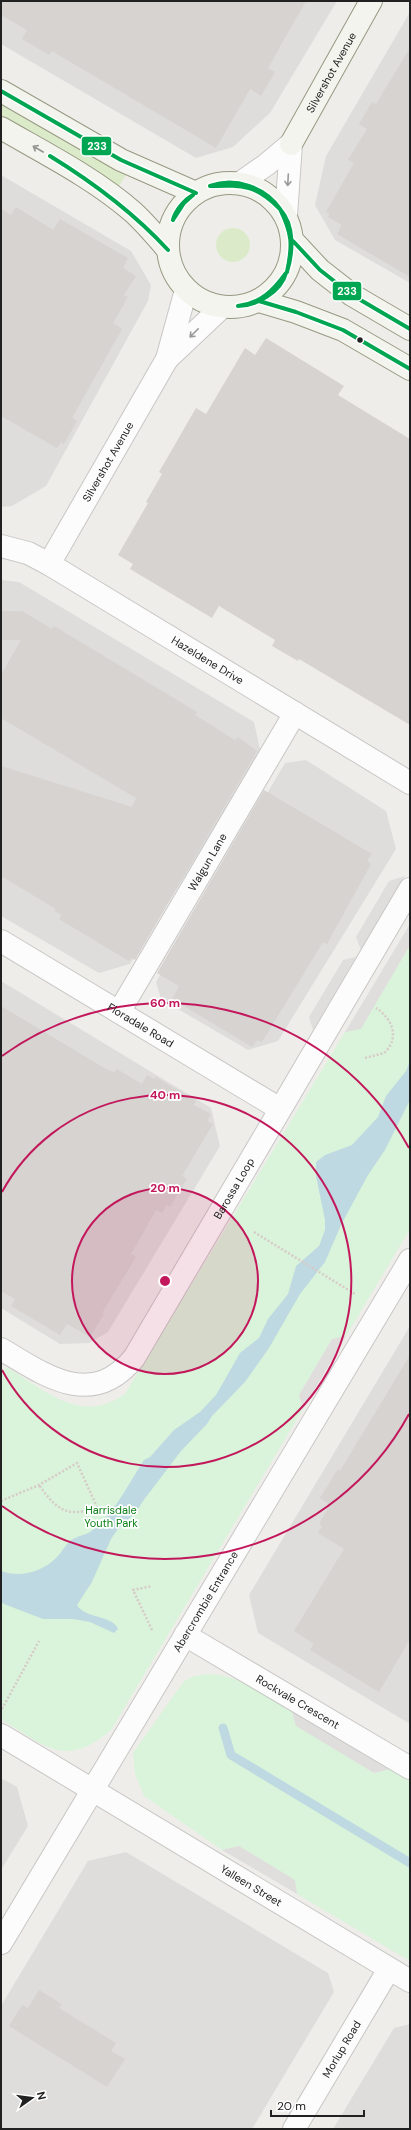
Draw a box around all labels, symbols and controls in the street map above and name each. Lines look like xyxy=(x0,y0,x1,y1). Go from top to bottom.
street label: Silvershot Avenue xyxy=(303,30,359,115)
line badge: 233 xyxy=(81,136,112,156)
text: 233 xyxy=(87,139,107,153)
one-way arrow xyxy=(32,145,44,153)
one-way arrow xyxy=(284,173,291,186)
line badge: 233 xyxy=(332,281,362,301)
text: 233 xyxy=(337,284,357,298)
one-way arrow xyxy=(189,328,199,338)
unlabelled marker xyxy=(355,335,365,345)
street label: Silvershot Avenue xyxy=(79,419,136,504)
street label: Hazeldene Drive xyxy=(169,633,246,687)
street label: Walgun Lane xyxy=(185,831,230,893)
text: 60 m xyxy=(150,995,180,1011)
street label: Floradale Road xyxy=(105,1000,177,1051)
text: 40 m xyxy=(150,1087,180,1103)
street label: Barossa Loop xyxy=(210,1155,257,1221)
text: 20 m xyxy=(150,1180,180,1196)
centre of rings xyxy=(158,1274,172,1288)
park label: Harrisdale Youth Park xyxy=(84,1503,138,1530)
street label: Abercrombie Entrance xyxy=(170,1548,241,1655)
street label: Rockvale Crescent xyxy=(254,1672,342,1732)
street label: Yalleen Street xyxy=(218,1862,285,1909)
street label: Morlup Road xyxy=(319,2018,364,2080)
north arrow xyxy=(12,2078,52,2118)
text: N xyxy=(34,2090,49,2101)
scale bar xyxy=(271,2092,364,2118)
text: 20 m xyxy=(277,2098,306,2114)

